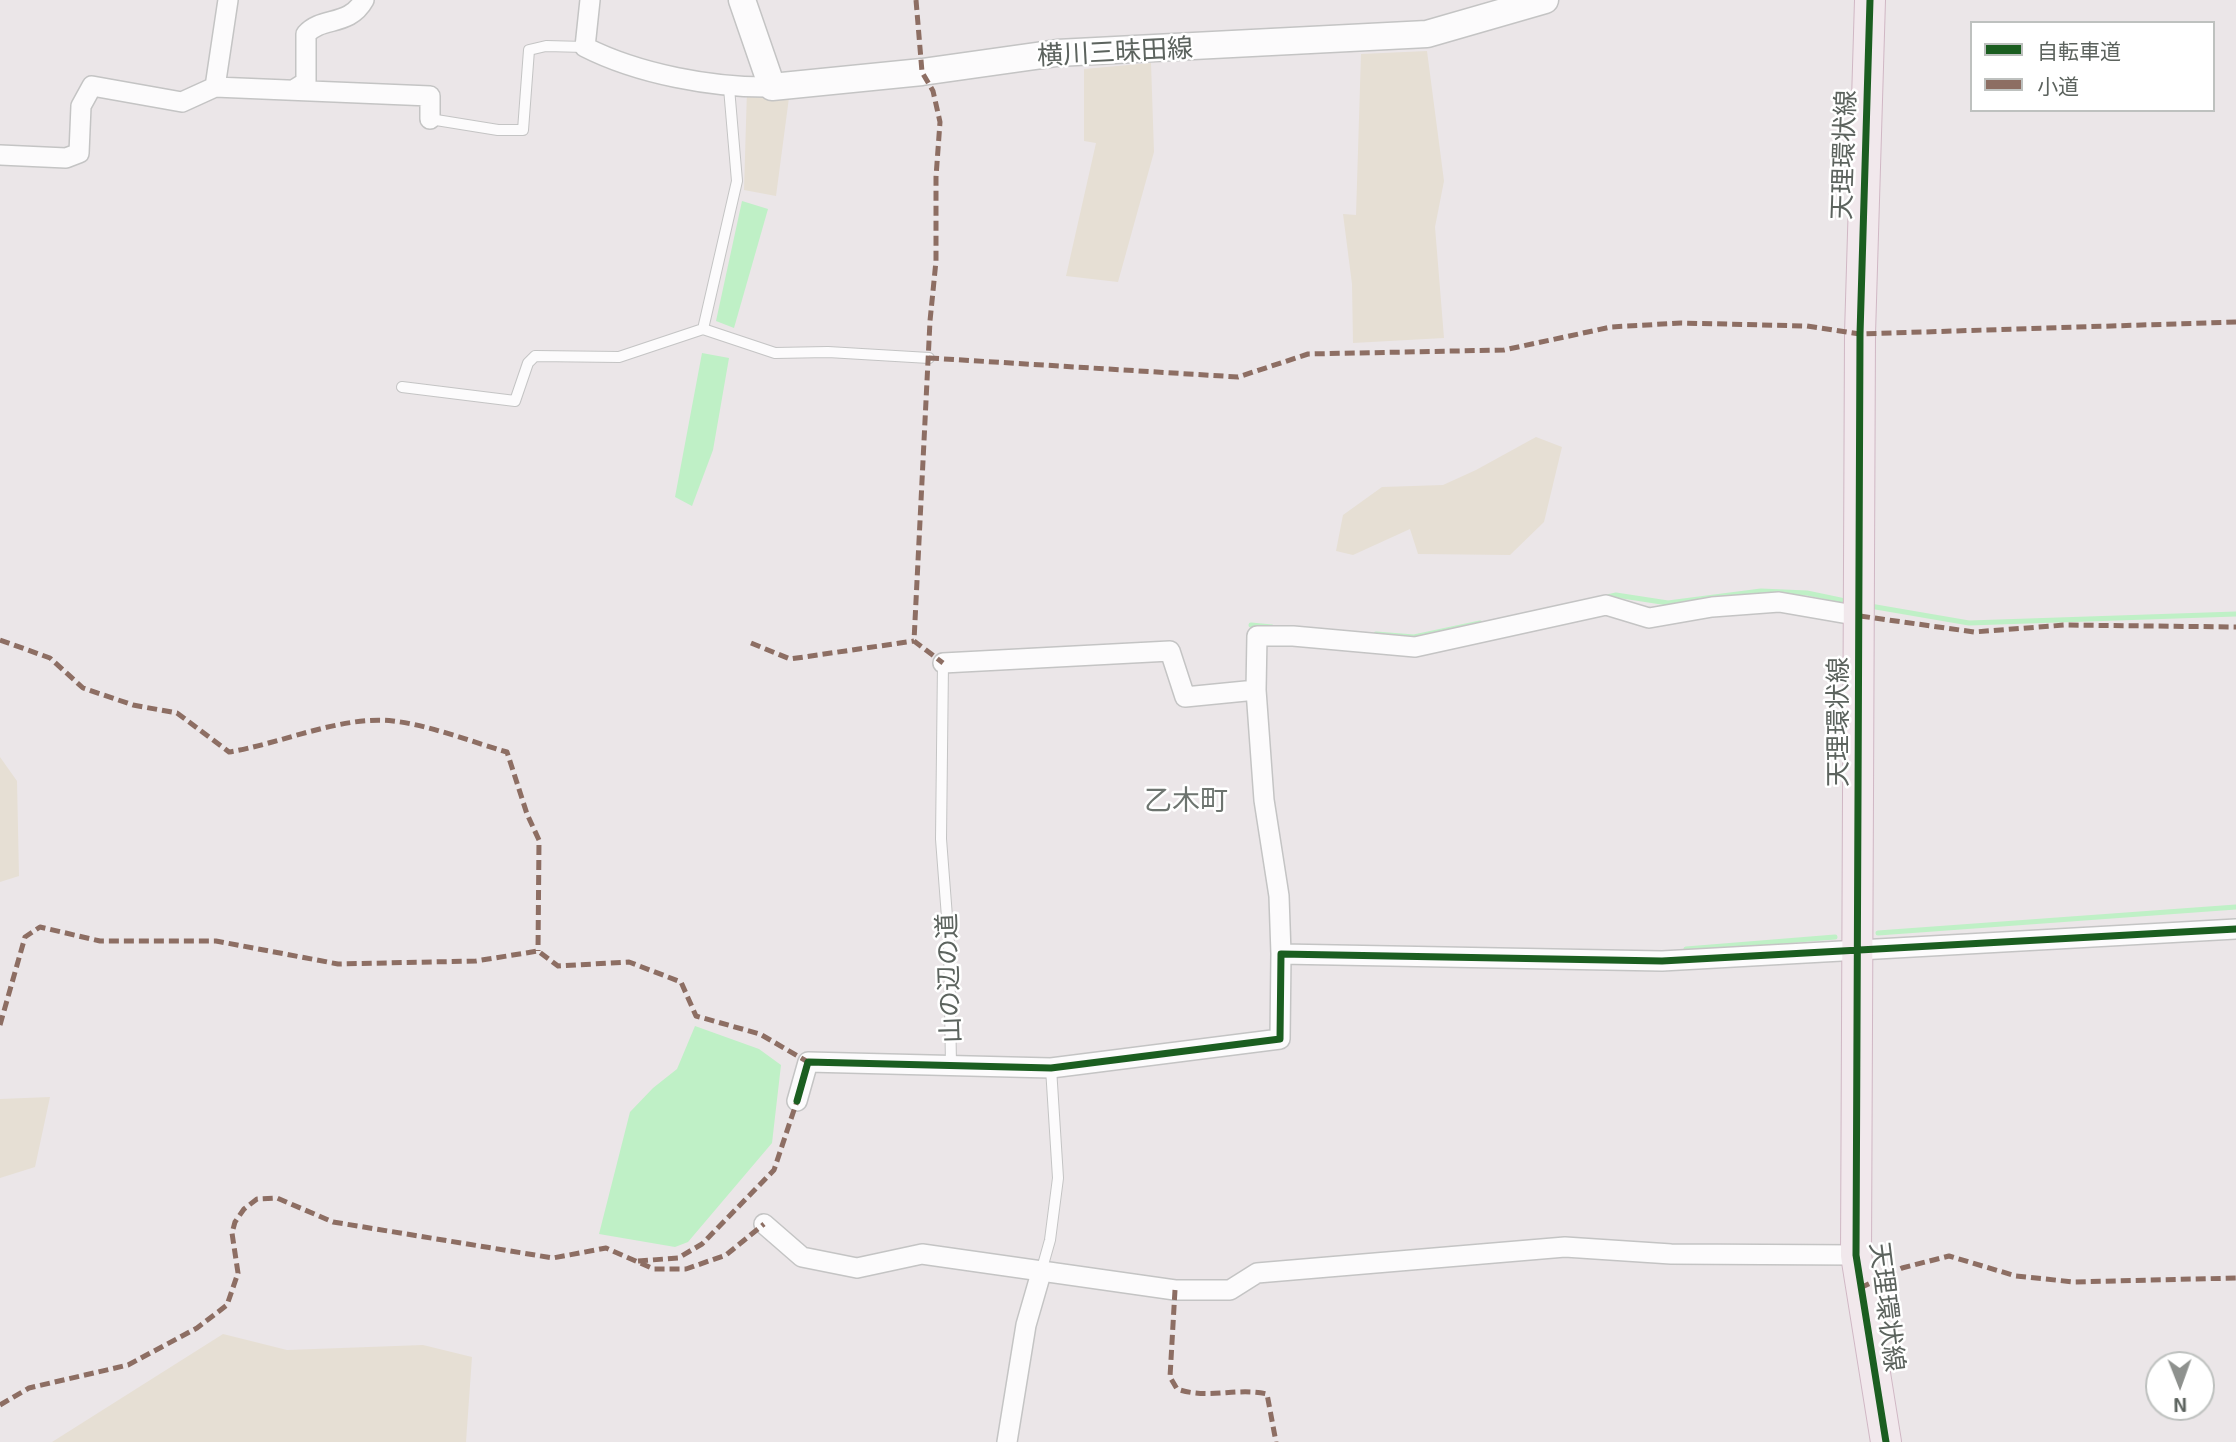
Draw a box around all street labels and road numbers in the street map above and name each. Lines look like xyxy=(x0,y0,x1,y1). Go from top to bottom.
street label: 横川三昧田線 xyxy=(1036,32,1194,72)
street label: 天理環状線 xyxy=(1826,89,1862,221)
street label: 天理環状線 xyxy=(1822,657,1854,787)
street label: 山の辺の道 xyxy=(931,912,967,1044)
street label: 天理環状線 xyxy=(1864,1241,1910,1373)

